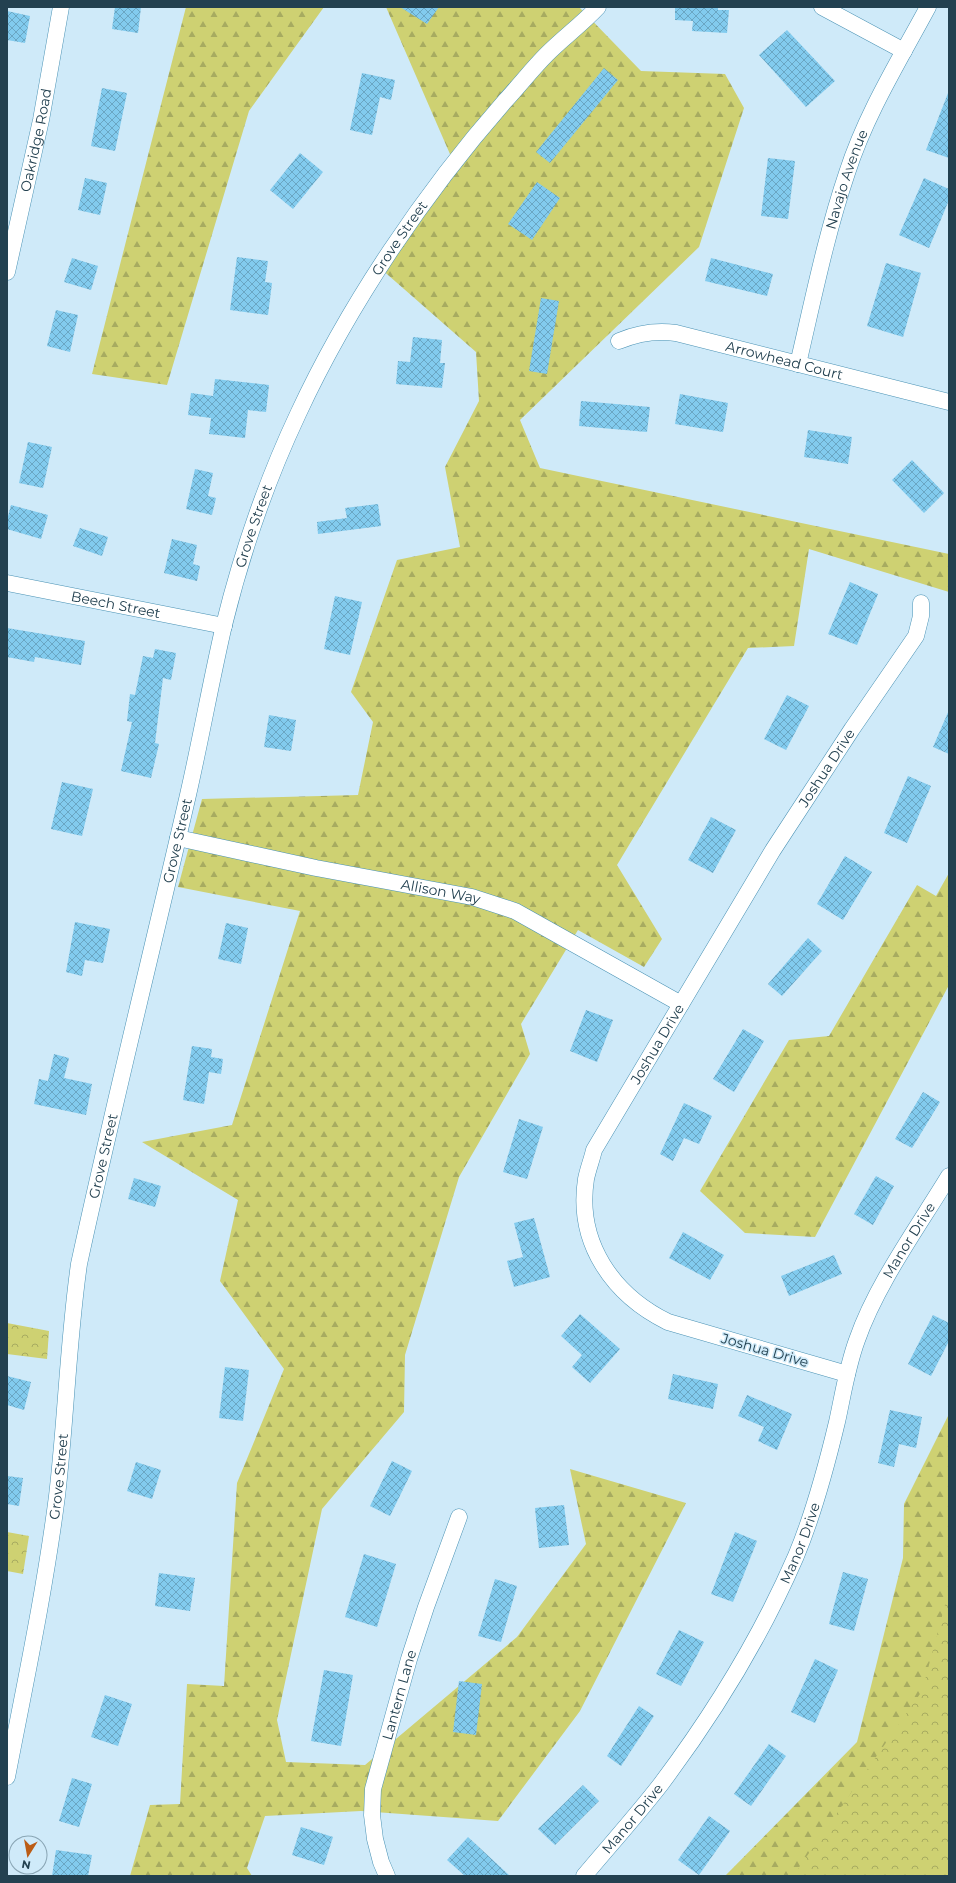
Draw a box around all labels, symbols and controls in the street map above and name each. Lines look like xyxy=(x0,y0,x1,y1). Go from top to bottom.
street label: Oakridge Road xyxy=(16,87,55,194)
street label: Navajo Avenue xyxy=(821,127,872,231)
street label: Grove Street xyxy=(368,197,431,279)
street label: Arrowhead Court xyxy=(724,337,845,384)
street label: Grove Street xyxy=(231,482,276,570)
street label: Beech Street xyxy=(70,587,162,622)
street label: Joshua Drive xyxy=(794,725,859,811)
street label: Grove Street xyxy=(159,796,196,885)
street label: Allison Way xyxy=(399,875,483,908)
street label: Joshua Drive xyxy=(626,1001,688,1088)
street label: Grove Street xyxy=(85,1112,122,1200)
street label: Manor Drive xyxy=(879,1199,939,1281)
street label: Joshua Drive xyxy=(718,1329,811,1371)
street label: Grove Street xyxy=(45,1432,72,1521)
street label: Manor Drive xyxy=(776,1500,824,1587)
street label: Lantern Lane xyxy=(378,1647,420,1742)
street label: Manor Drive xyxy=(598,1780,667,1857)
north arrow xyxy=(8,1835,48,1875)
text: N xyxy=(20,1857,32,1873)

